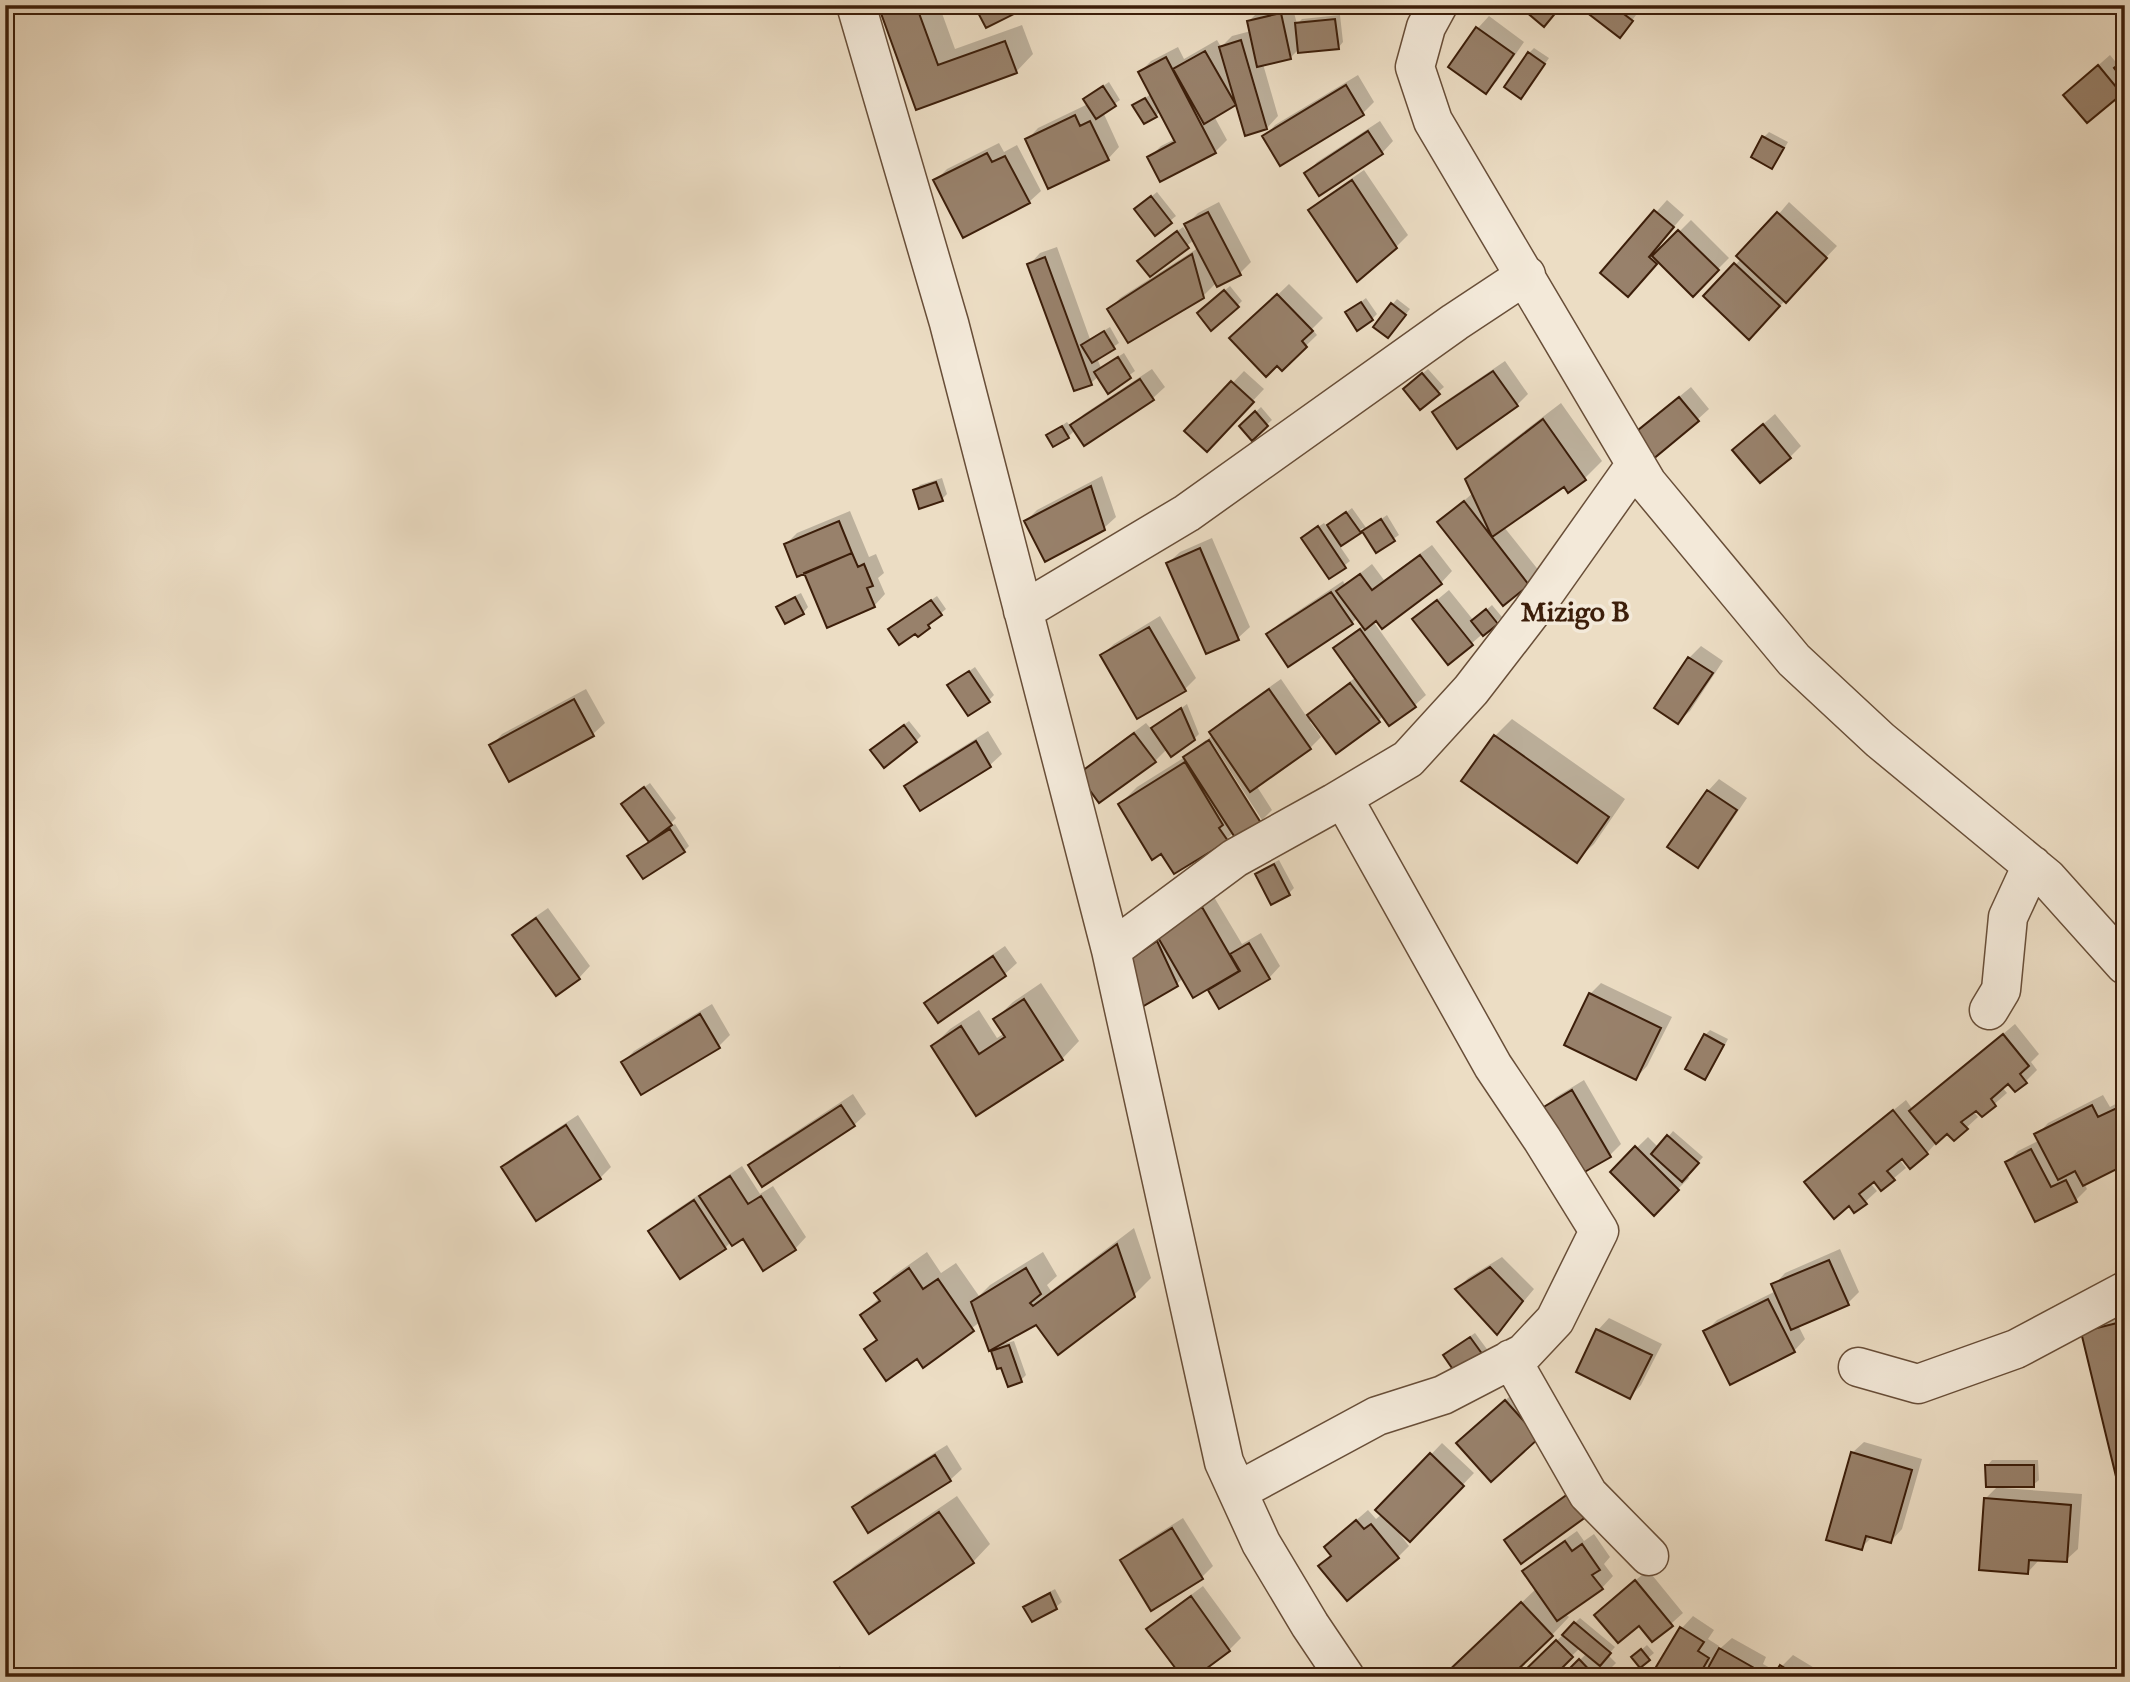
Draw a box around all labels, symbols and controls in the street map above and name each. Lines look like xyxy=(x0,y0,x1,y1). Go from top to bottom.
district label: Mizigo B xyxy=(1520,596,1630,631)

